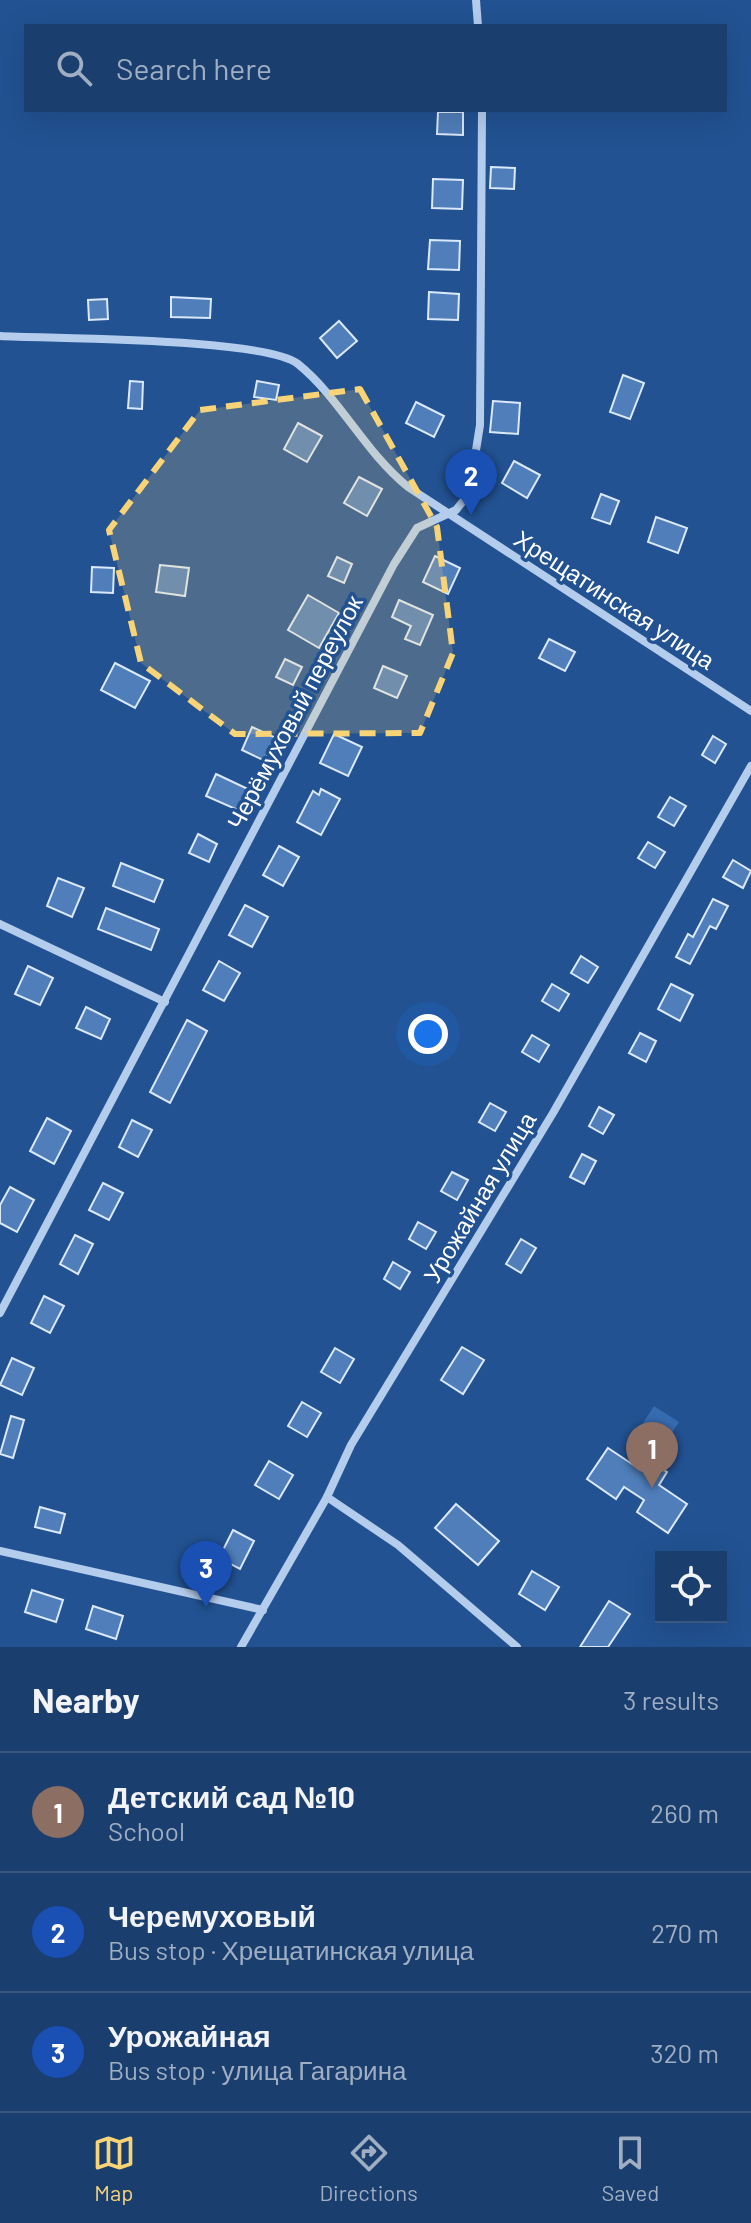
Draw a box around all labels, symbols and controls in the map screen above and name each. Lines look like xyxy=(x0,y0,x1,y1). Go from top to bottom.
search box xyxy=(24,24,727,112)
icon: search xyxy=(52,46,96,90)
text: Search here xyxy=(116,50,272,86)
pin: 2 xyxy=(445,449,497,515)
street label: Хрещатинская улица xyxy=(509,523,721,675)
street label: Черёмуховый переулок xyxy=(220,590,368,834)
your location xyxy=(408,1014,448,1054)
street label: Урожайная улица xyxy=(417,1106,542,1288)
pin: 1 xyxy=(626,1422,678,1488)
pin: 3 xyxy=(180,1541,232,1607)
map controls xyxy=(655,1551,727,1623)
button: locate xyxy=(655,1551,727,1623)
text: Nearby xyxy=(32,1679,140,1720)
text: 3 results xyxy=(623,1684,719,1715)
text: Детский сад №10 xyxy=(108,1778,355,1814)
text: 1 xyxy=(53,1797,63,1828)
text: 260 m xyxy=(650,1797,719,1828)
text: School xyxy=(108,1815,185,1846)
text: Черемуховый xyxy=(108,1897,316,1933)
text: 2 xyxy=(51,1917,65,1948)
text: 270 m xyxy=(651,1917,719,1948)
text: Bus stop · Хрещатинская улица xyxy=(108,1934,474,1965)
text: Урожайная xyxy=(108,2017,271,2053)
text: 3 xyxy=(51,2037,65,2068)
text: 320 m xyxy=(650,2037,719,2068)
text: Bus stop · улица Гагарина xyxy=(108,2054,406,2085)
tab: Map xyxy=(92,2131,136,2205)
tab: Directions xyxy=(319,2131,418,2205)
tab: Saved xyxy=(601,2131,659,2205)

